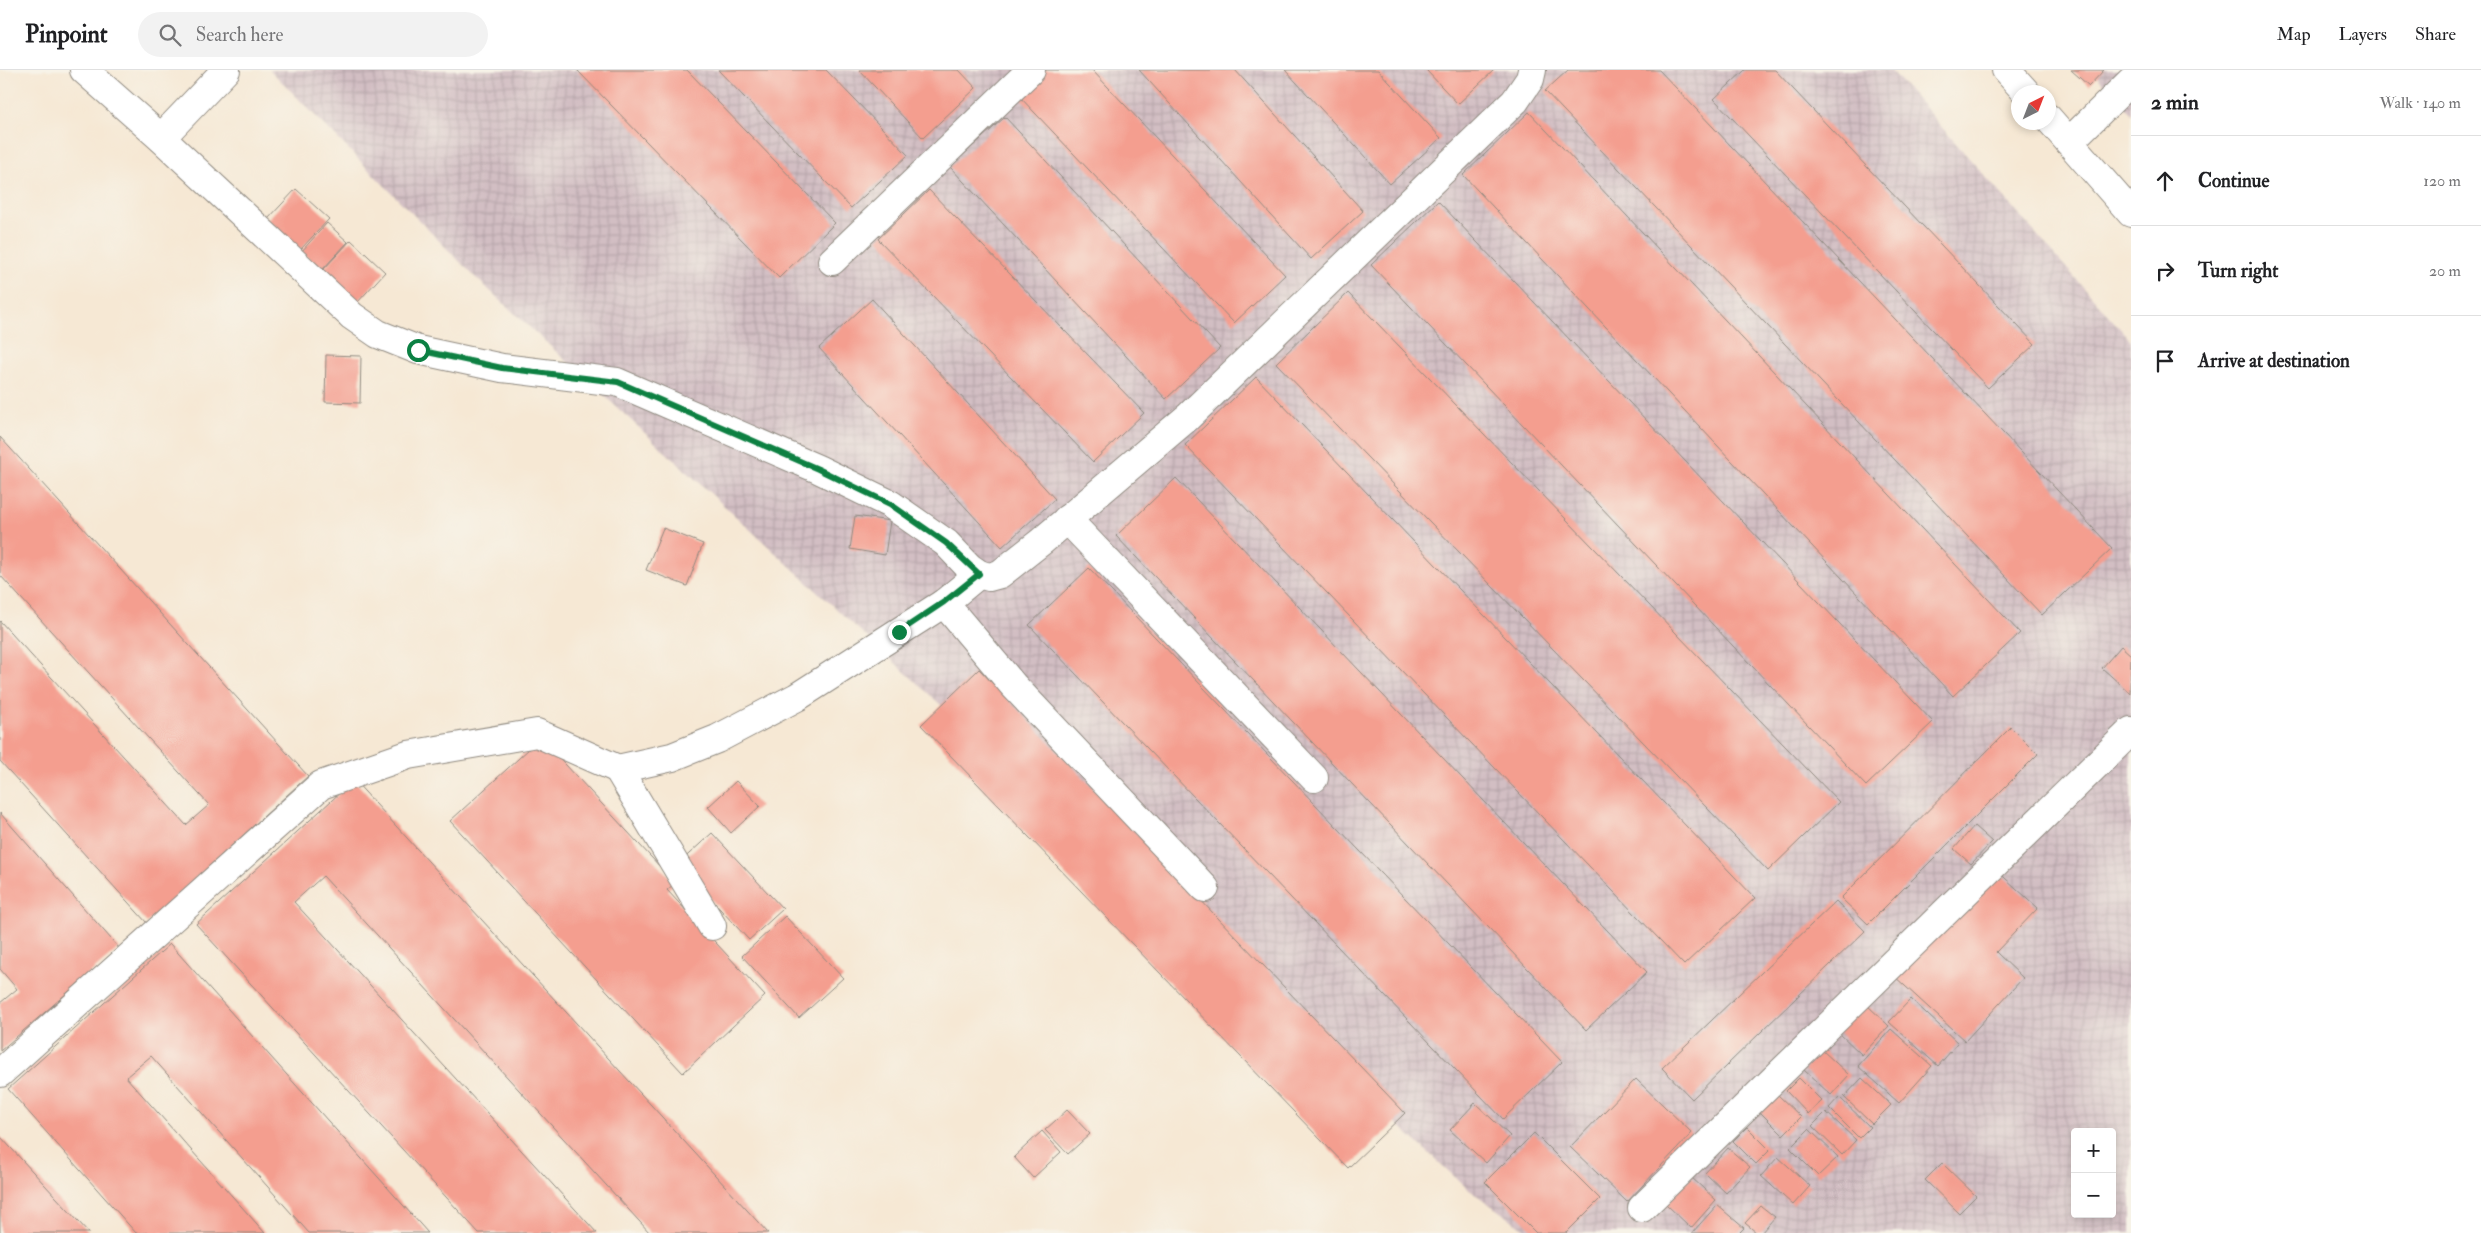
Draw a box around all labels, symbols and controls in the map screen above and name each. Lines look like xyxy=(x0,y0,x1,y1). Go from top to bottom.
search box xyxy=(138,12,488,57)
text: Pinpoint xyxy=(25,19,108,50)
icon: search xyxy=(156,21,184,49)
text: Search here xyxy=(196,23,283,47)
text: Map xyxy=(2277,23,2311,46)
text: Layers xyxy=(2339,23,2387,46)
text: Share xyxy=(2415,23,2456,46)
north arrow xyxy=(2011,85,2056,130)
text: 2 min xyxy=(2151,89,2199,116)
text: Walk · 140 m xyxy=(2380,93,2461,113)
icon: ahead xyxy=(2151,167,2179,195)
text: Continue xyxy=(2198,169,2269,193)
text: 120 m xyxy=(2423,171,2461,191)
icon: right xyxy=(2151,257,2179,285)
text: Turn right xyxy=(2198,259,2278,283)
text: 20 m xyxy=(2429,261,2461,281)
route start xyxy=(407,339,430,362)
icon: arrive xyxy=(2151,347,2179,375)
text: Arrive at destination xyxy=(2198,349,2350,373)
route end xyxy=(888,621,911,644)
map controls xyxy=(2071,1128,2116,1218)
button: + xyxy=(2071,1128,2116,1173)
button: − xyxy=(2071,1173,2116,1218)

